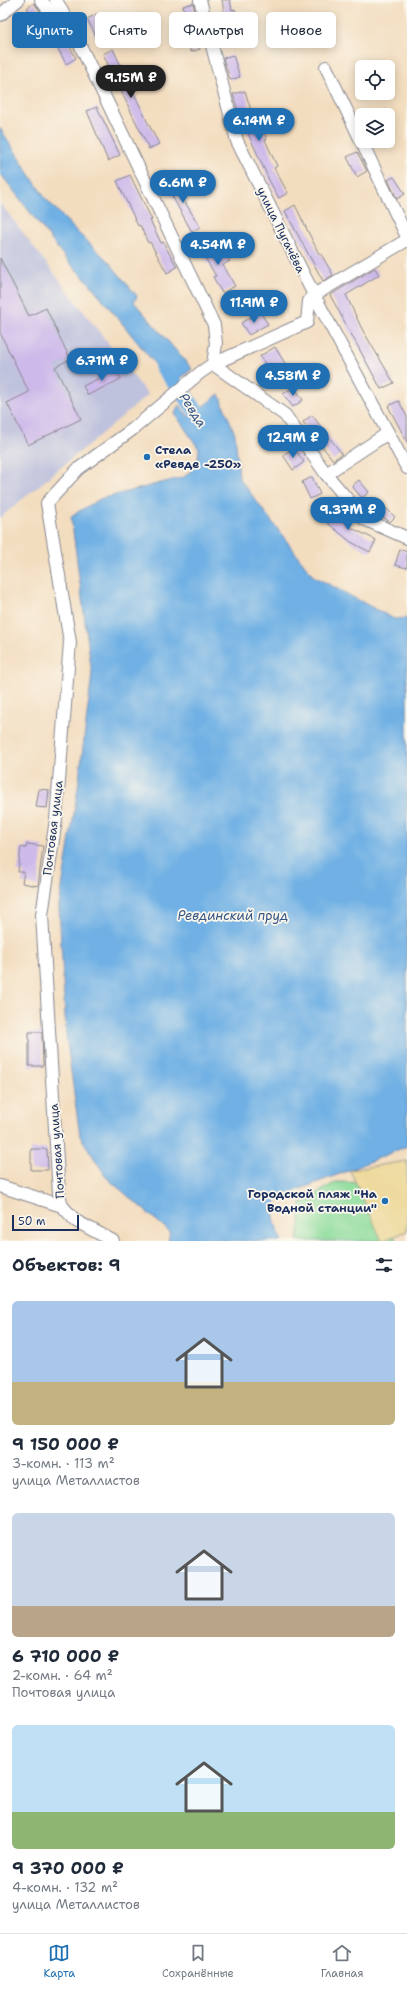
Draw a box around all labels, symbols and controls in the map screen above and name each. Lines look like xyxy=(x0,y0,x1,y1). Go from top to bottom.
chip: Купить xyxy=(12,12,87,48)
chip: Снять xyxy=(95,12,161,48)
chip: Фильтры xyxy=(169,12,258,48)
chip: Новое xyxy=(266,12,336,48)
map controls xyxy=(355,60,395,148)
button: locate xyxy=(355,60,395,100)
pin: 9.15M ₽ xyxy=(94,65,168,99)
text: 9.15M ₽ xyxy=(105,69,157,86)
pin: 6.14M ₽ xyxy=(222,108,296,142)
button: layers xyxy=(355,108,395,148)
text: 6.14M ₽ xyxy=(233,112,285,129)
pin: 6.6M ₽ xyxy=(150,170,216,204)
text: 6.6M ₽ xyxy=(159,174,207,191)
street label: улица Пугачёва xyxy=(253,184,309,276)
pin: 4.54M ₽ xyxy=(181,232,255,266)
text: 4.54M ₽ xyxy=(190,236,246,253)
pin: 11.9M ₽ xyxy=(217,290,291,324)
text: 11.9M ₽ xyxy=(229,294,279,311)
pin: 6.71M ₽ xyxy=(65,348,139,382)
text: 6.71M ₽ xyxy=(76,352,128,369)
pin: 4.58M ₽ xyxy=(256,363,330,397)
text: 4.58M ₽ xyxy=(265,367,321,384)
water label: Ревда xyxy=(176,390,210,430)
pin: 12.9M ₽ xyxy=(256,425,330,459)
text: 12.9M ₽ xyxy=(267,429,319,446)
place label: Стела «Ревде -250» xyxy=(155,442,241,472)
marker: Стела «Ревде -250» xyxy=(142,452,152,462)
pin: 9.37M ₽ xyxy=(311,497,385,531)
text: 9.37M ₽ xyxy=(320,501,377,518)
street label: Почтовая улица xyxy=(39,779,67,876)
water label: Ревдинский пруд xyxy=(178,907,288,924)
street label: Почтовая улица xyxy=(46,1102,68,1199)
place label: Городской пляж "На Водной станции" xyxy=(248,1186,378,1216)
marker: Городской пляж "На Водной станции" xyxy=(380,1196,390,1206)
scale bar xyxy=(12,1213,79,1232)
text: 50 m xyxy=(18,1214,46,1229)
text: Объектов: 9 xyxy=(12,1254,121,1276)
icon: filters xyxy=(373,1254,395,1276)
icon: home xyxy=(168,1327,240,1399)
text: 9 150 000 ₽ xyxy=(12,1433,119,1455)
text: 3-комн. · 113 m² xyxy=(12,1455,115,1472)
text: улица Металлистов xyxy=(12,1472,140,1489)
icon: home xyxy=(168,1539,240,1611)
text: 6 710 000 ₽ xyxy=(12,1645,119,1667)
text: 2-комн. · 64 m² xyxy=(12,1667,113,1684)
text: Почтовая улица xyxy=(12,1684,115,1701)
icon: home xyxy=(168,1751,240,1823)
text: 9 370 000 ₽ xyxy=(12,1857,124,1879)
text: 4-комн. · 132 m² xyxy=(12,1879,118,1896)
text: улица Металлистов xyxy=(12,1896,140,1913)
tab: Карта xyxy=(44,1942,75,1981)
tab: Сохранённые xyxy=(162,1942,234,1981)
tab: Главная xyxy=(321,1942,364,1981)

